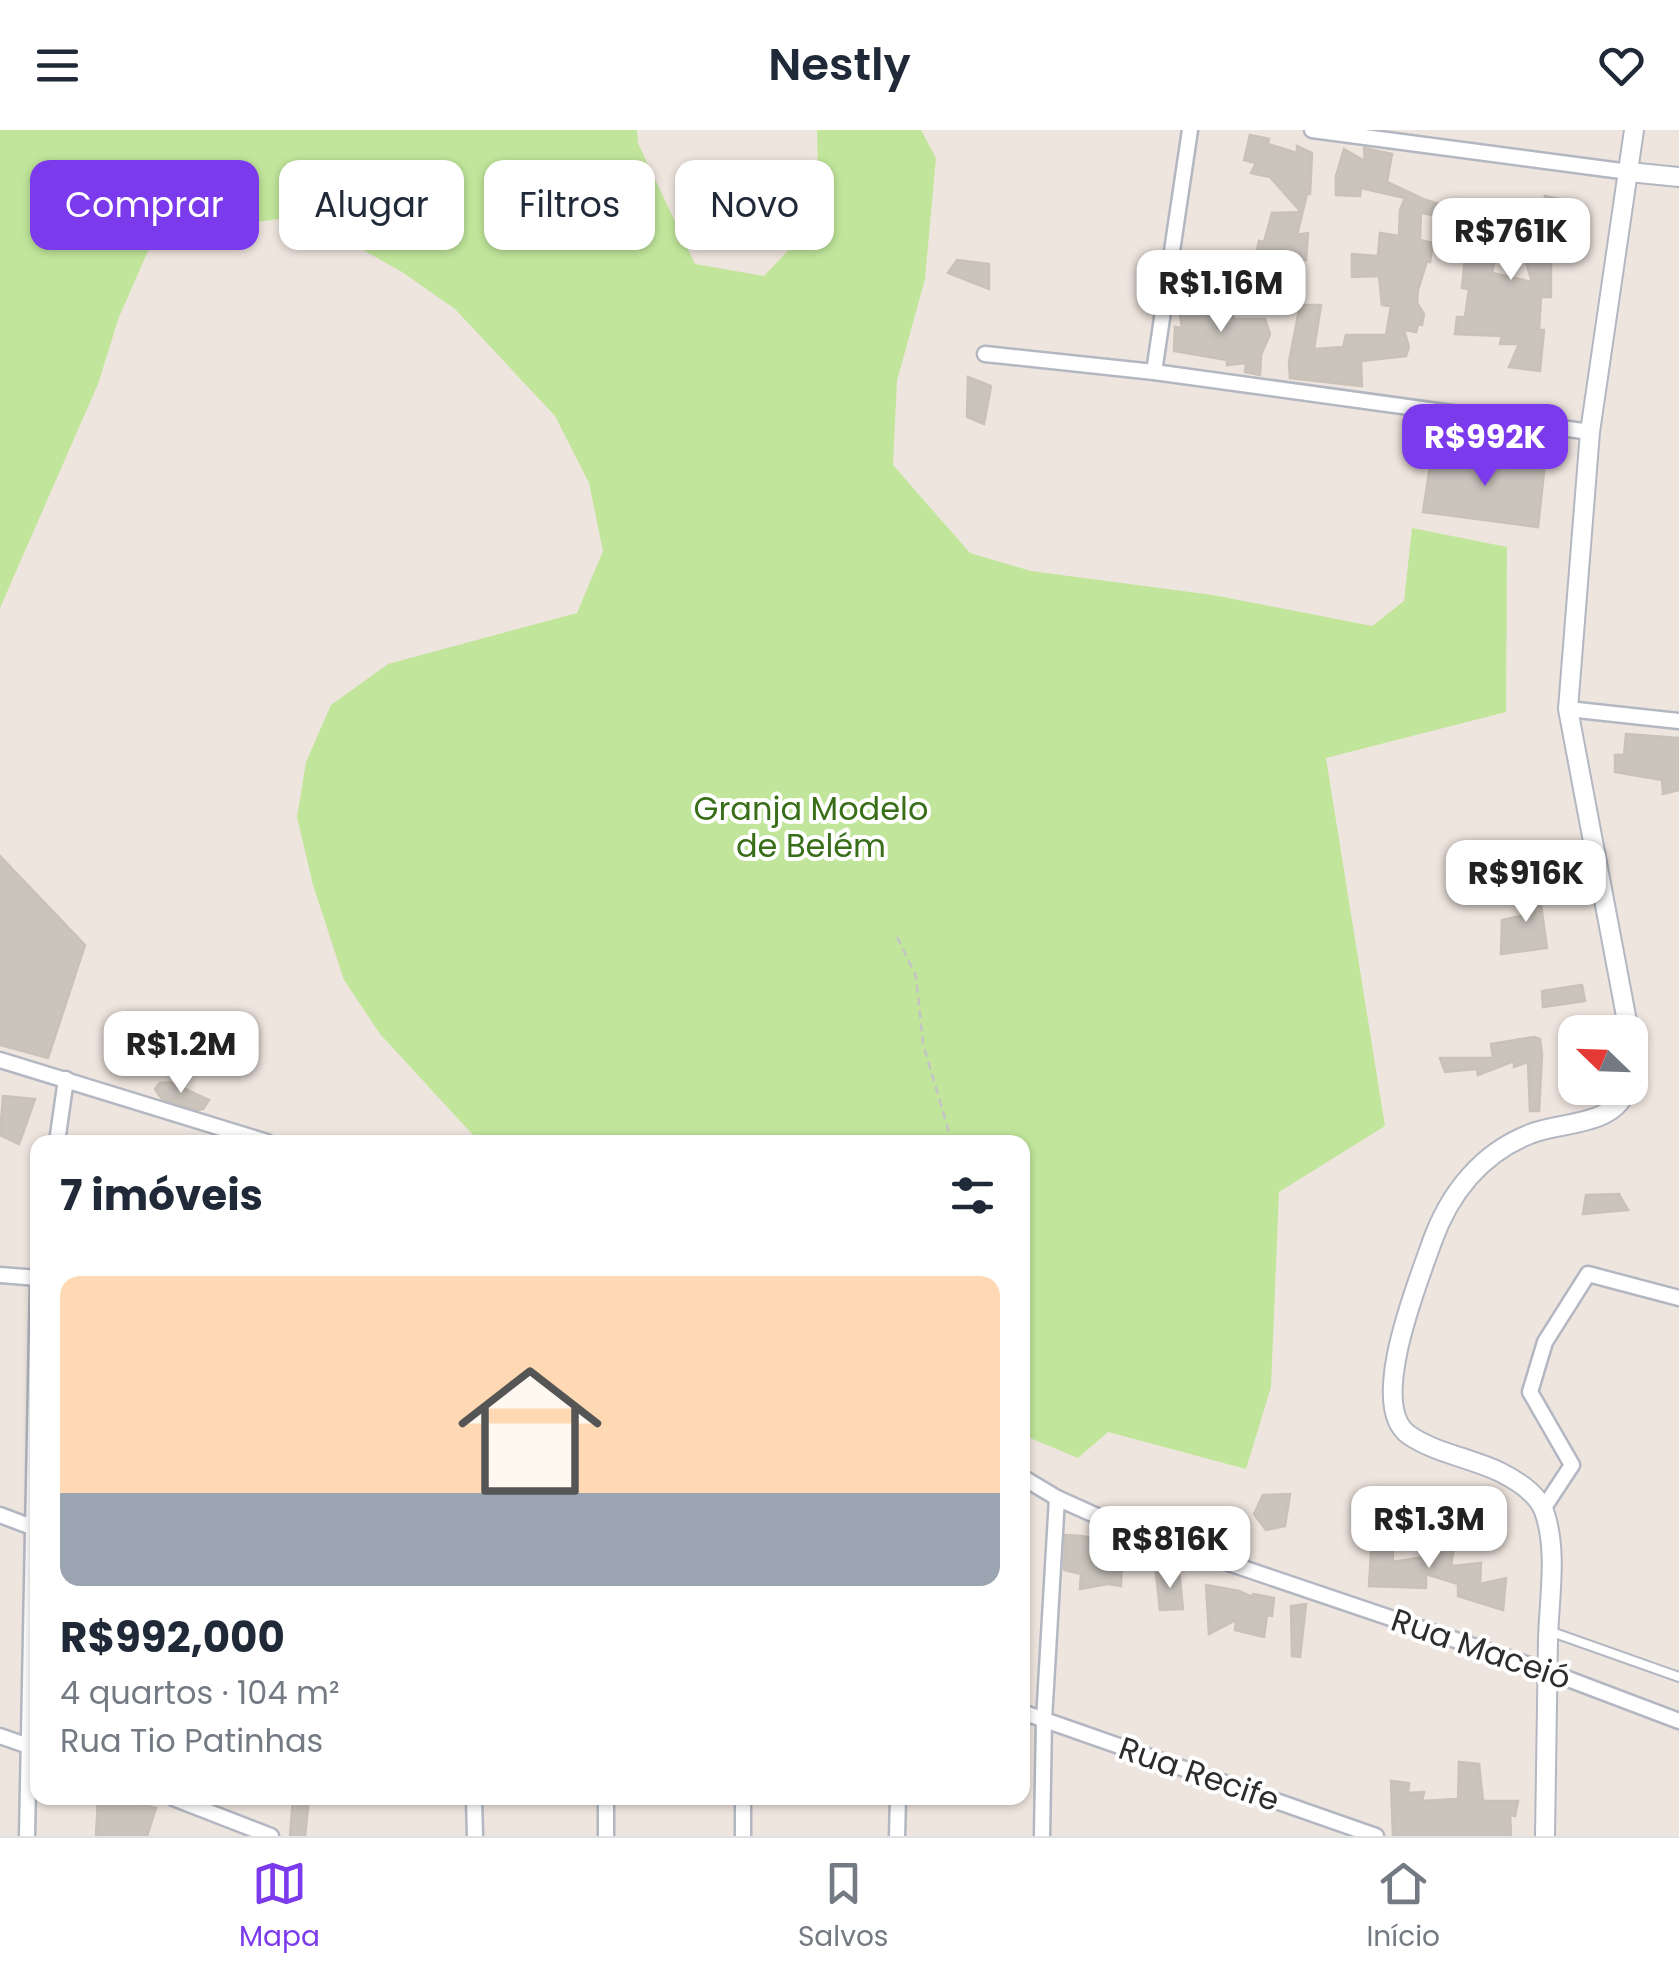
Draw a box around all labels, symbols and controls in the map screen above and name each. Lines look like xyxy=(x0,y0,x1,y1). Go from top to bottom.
text: Nestly xyxy=(768,33,911,96)
icon: menu xyxy=(30,38,85,93)
icon: heart xyxy=(1594,38,1649,93)
chip: Comprar xyxy=(30,160,259,250)
chip: Alugar xyxy=(279,160,464,250)
chip: Filtros xyxy=(484,160,655,250)
chip: Novo xyxy=(675,160,834,250)
pin: R$761K xyxy=(1430,198,1592,283)
text: R$761K xyxy=(1454,208,1568,253)
pin: R$1.16M xyxy=(1129,250,1313,335)
text: R$1.16M xyxy=(1159,260,1283,305)
pin: R$992K xyxy=(1404,404,1566,489)
text: R$992K xyxy=(1424,414,1546,459)
park label: Granja Modelo de Belém xyxy=(694,786,928,868)
pin: R$916K xyxy=(1445,840,1607,925)
text: R$916K xyxy=(1468,850,1584,895)
pin: R$1.2M xyxy=(100,1011,262,1096)
north arrow xyxy=(1558,1015,1648,1105)
map controls xyxy=(1558,1015,1648,1105)
text: R$1.2M xyxy=(126,1021,236,1066)
text: 7 imóveis xyxy=(60,1166,263,1225)
icon: filters xyxy=(945,1168,1000,1223)
icon: home xyxy=(440,1341,620,1521)
pin: R$1.3M xyxy=(1348,1486,1510,1571)
text: R$1.3M xyxy=(1373,1496,1485,1541)
pin: R$816K xyxy=(1089,1506,1251,1591)
text: R$816K xyxy=(1111,1516,1229,1561)
street label: Rua Maceió xyxy=(1385,1597,1577,1700)
text: R$992,000 xyxy=(60,1608,285,1667)
text: 4 quartos · 104 m² xyxy=(60,1670,340,1715)
text: Rua Tio Patinhas xyxy=(60,1718,323,1763)
street label: Rua Recife xyxy=(1113,1725,1285,1822)
tab: Mapa xyxy=(239,1856,320,1958)
tab: Salvos xyxy=(798,1856,888,1958)
tab: Início xyxy=(1366,1856,1440,1958)

